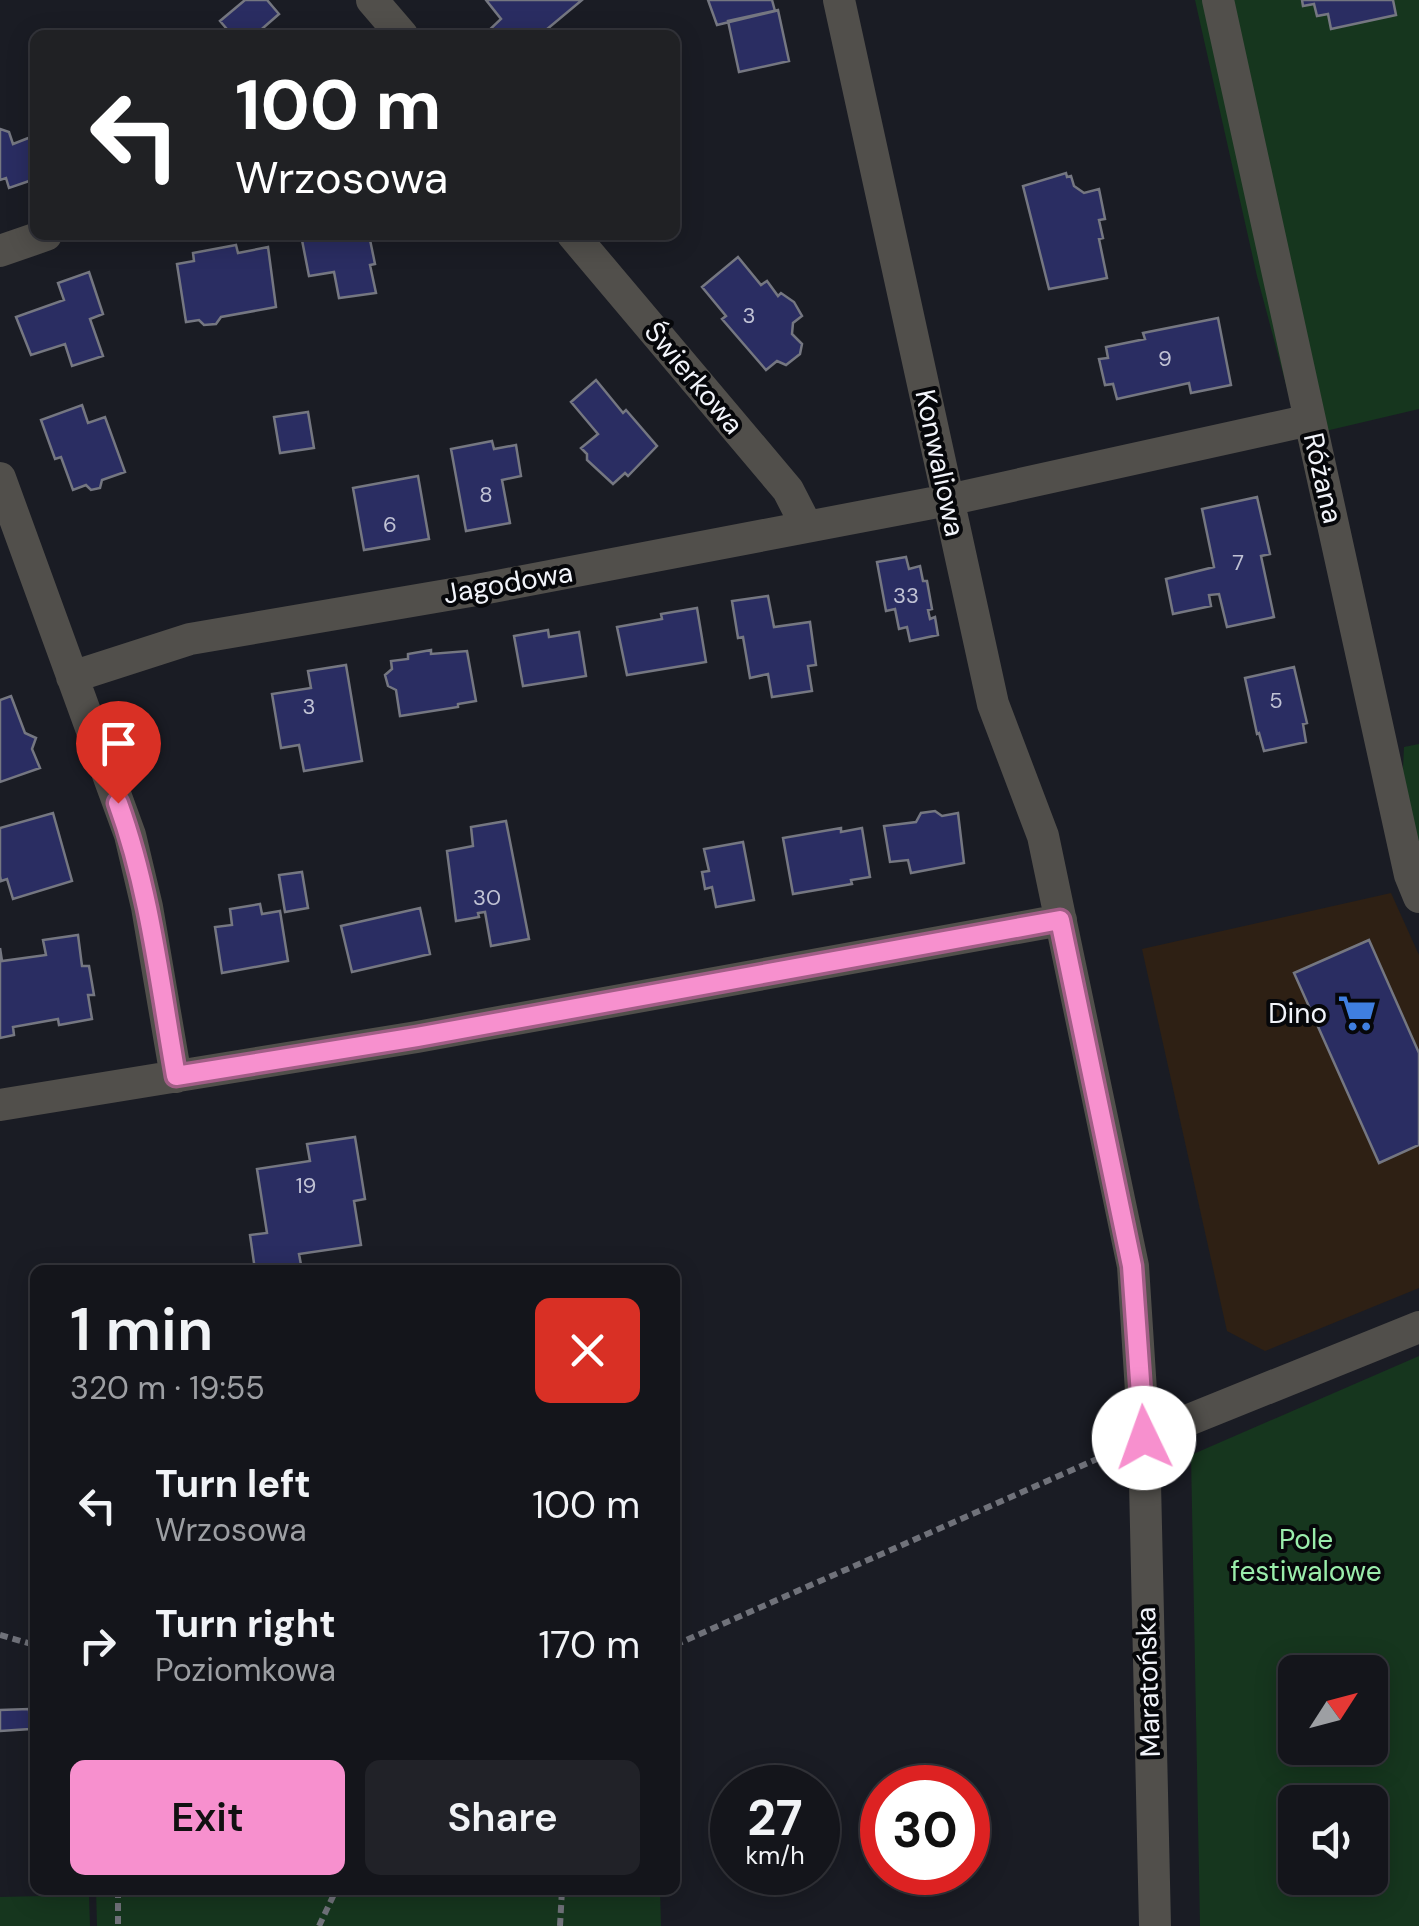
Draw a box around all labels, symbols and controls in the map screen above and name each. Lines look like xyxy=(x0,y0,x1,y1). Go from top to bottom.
text: 100 m xyxy=(235,60,441,151)
icon: left xyxy=(70,70,200,200)
text: Wrzosowa xyxy=(235,148,448,207)
house number: 3 xyxy=(742,301,756,330)
street label: Świerkowa xyxy=(636,314,752,442)
house number: 9 xyxy=(1158,344,1172,373)
street label: Konwaliowa xyxy=(906,386,974,540)
street label: Różana xyxy=(1295,429,1351,527)
house number: 8 xyxy=(479,480,493,509)
house number: 6 xyxy=(383,510,397,539)
house number: 7 xyxy=(1232,548,1244,577)
street label: Jagodowa xyxy=(440,553,576,613)
house number: 33 xyxy=(893,581,919,610)
house number: 5 xyxy=(1269,686,1283,715)
house number: 3 xyxy=(302,692,316,721)
pin xyxy=(76,701,161,804)
icon: arrive xyxy=(91,716,146,771)
house number: 30 xyxy=(473,883,501,912)
supermarket icon: Dino xyxy=(1336,992,1378,1034)
place label: Dino xyxy=(1268,995,1327,1032)
house number: 19 xyxy=(296,1171,316,1200)
text: 1 min xyxy=(70,1290,213,1369)
button: close xyxy=(535,1298,640,1403)
text: 320 m · 19:55 xyxy=(70,1367,265,1409)
position arrow xyxy=(1092,1386,1196,1490)
text: Turn left xyxy=(155,1459,311,1509)
icon: left xyxy=(70,1478,125,1533)
text: 100 m xyxy=(532,1480,640,1530)
text: Wrzosowa xyxy=(155,1509,307,1551)
park label: Pole festiwalowe xyxy=(1230,1521,1382,1590)
text: Turn right xyxy=(155,1599,336,1649)
street label: Maratońska xyxy=(1127,1606,1169,1758)
icon: right xyxy=(70,1618,125,1673)
text: 170 m xyxy=(538,1620,640,1670)
text: Poziomkowa xyxy=(155,1649,336,1691)
north arrow xyxy=(1278,1655,1388,1765)
map controls xyxy=(1278,1655,1388,1895)
button: Exit xyxy=(70,1760,345,1875)
button: Share xyxy=(365,1760,640,1875)
speed limit sign: 30 xyxy=(860,1765,990,1895)
text: 27 xyxy=(747,1785,803,1851)
button: sound xyxy=(1278,1785,1388,1895)
text: km/h xyxy=(745,1839,805,1872)

